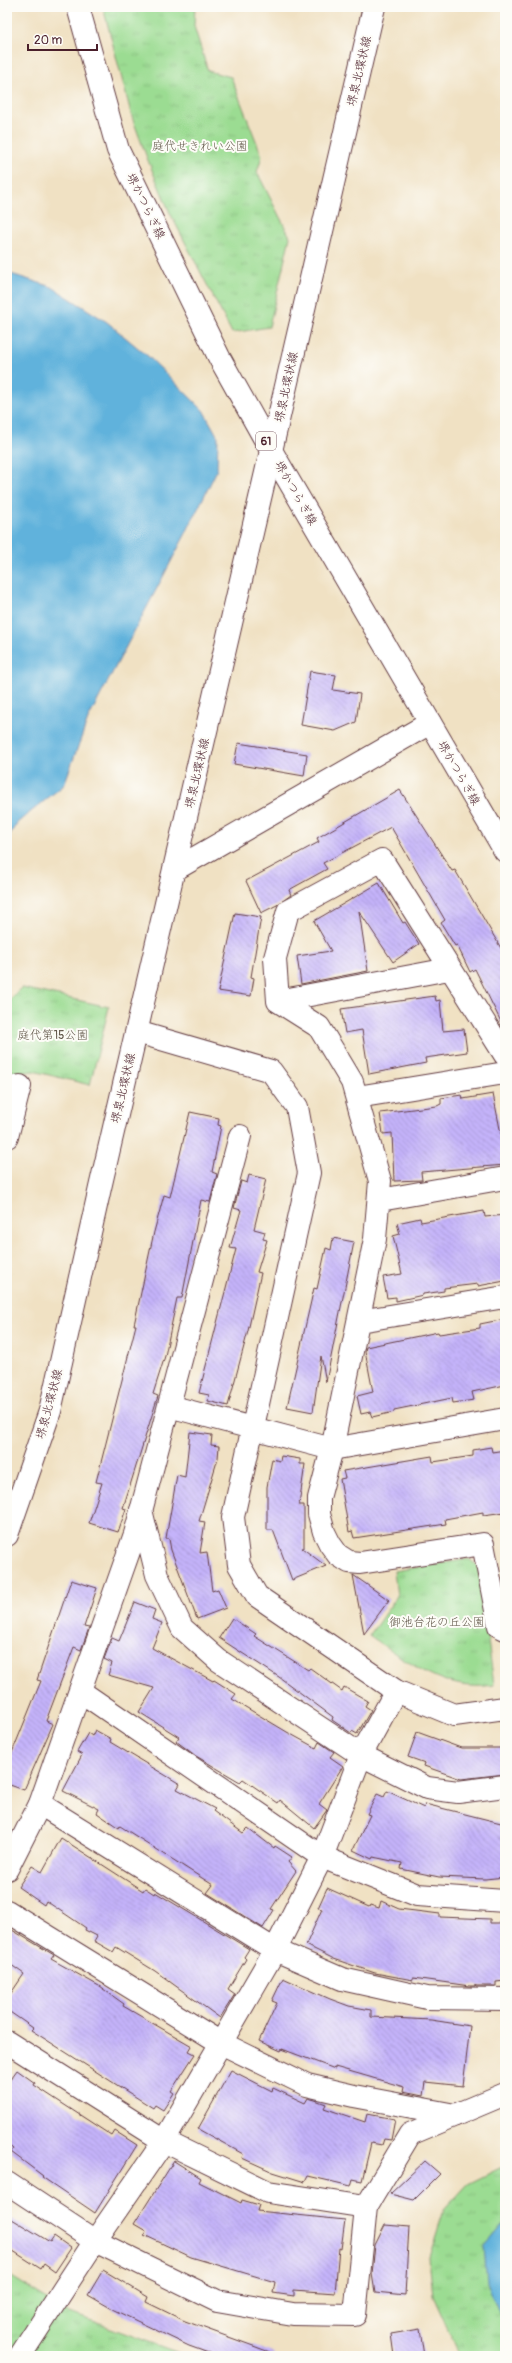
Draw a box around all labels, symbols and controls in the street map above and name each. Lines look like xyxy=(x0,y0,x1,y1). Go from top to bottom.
scale bar xyxy=(28,26,97,52)
text: 20 m xyxy=(34,33,63,48)
street label: 堺泉北環状線 xyxy=(344,34,375,108)
park label: 庭代せきれい公園 xyxy=(152,139,248,154)
street label: 堺かつらぎ線 xyxy=(123,171,168,242)
street label: 堺泉北環状線 xyxy=(272,350,301,424)
road number: 61 xyxy=(256,432,276,450)
street label: 堺かつらぎ線 xyxy=(271,458,320,528)
street label: 堺泉北環状線 xyxy=(182,736,213,810)
street label: 堺かつらぎ線 xyxy=(434,738,483,808)
park label: 庭代第15公園 xyxy=(17,1028,89,1043)
street label: 堺泉北環状線 xyxy=(108,1051,139,1125)
street label: 堺泉北環状線 xyxy=(33,1367,66,1441)
park label: 御池台花の丘公園 xyxy=(389,1615,485,1630)

